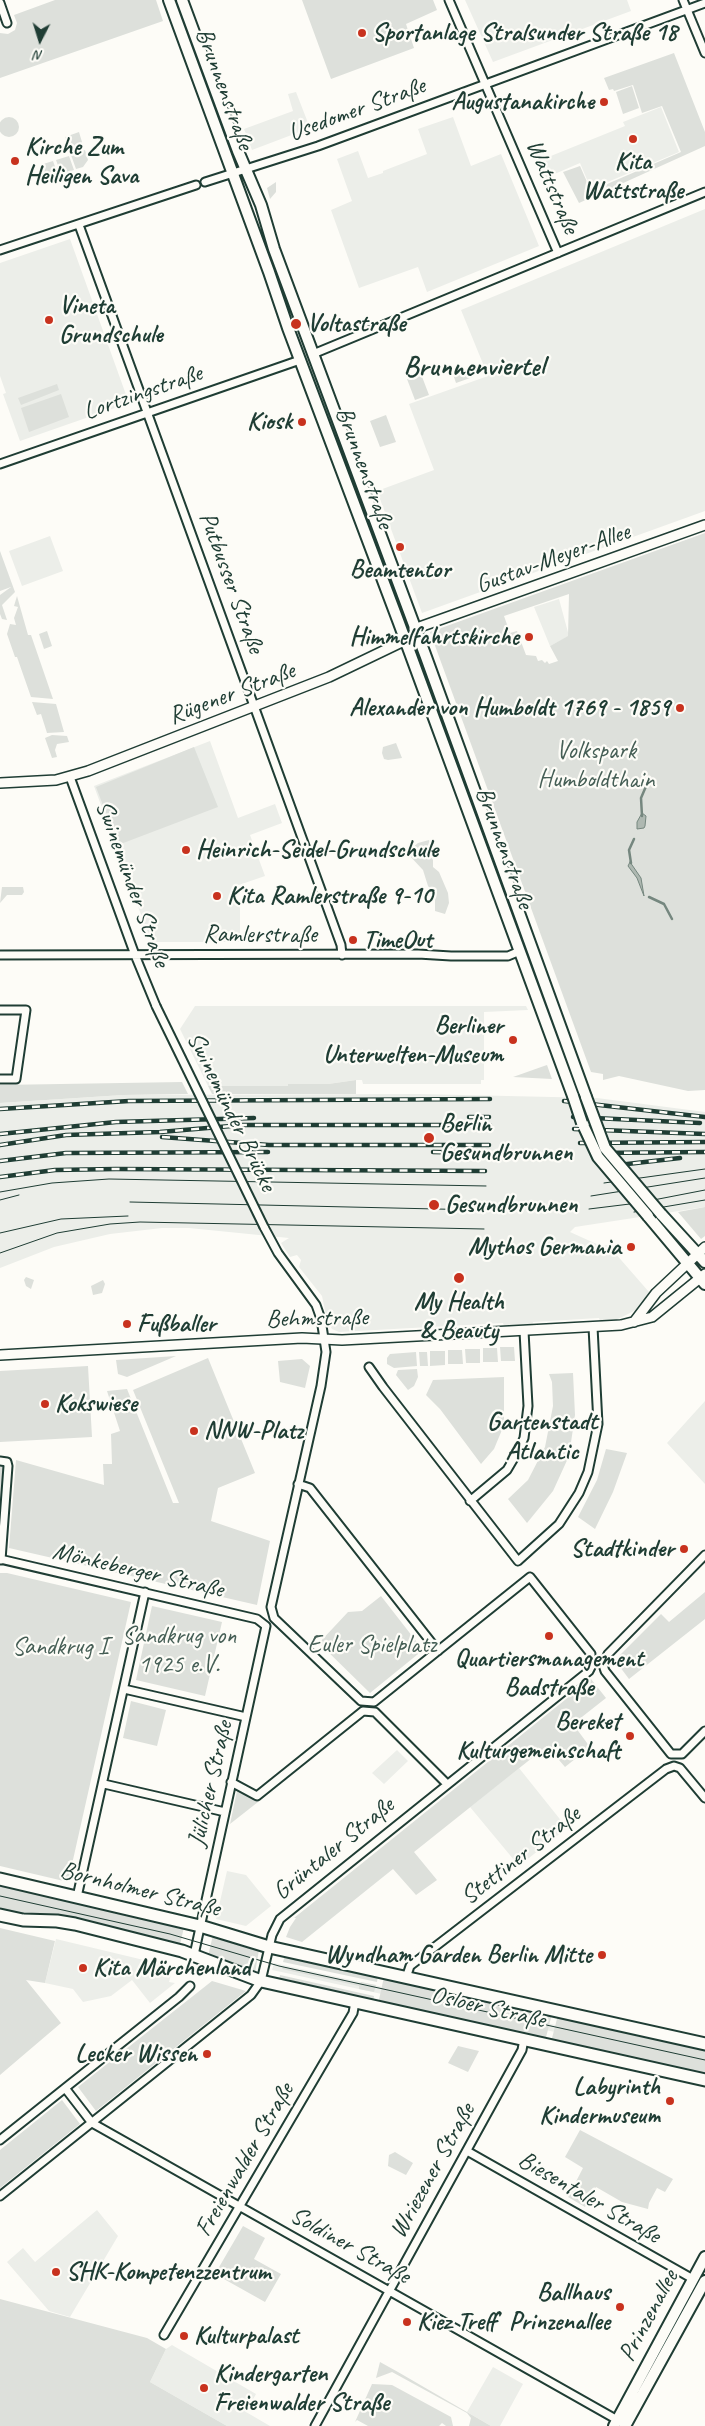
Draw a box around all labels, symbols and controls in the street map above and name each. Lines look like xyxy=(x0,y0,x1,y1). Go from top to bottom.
north arrow xyxy=(15,15,65,65)
place label: Sportanlage Stralsunder Straße 18 xyxy=(372,18,677,48)
street label: Brunnenstraße xyxy=(188,24,260,154)
marker: Sportanlage Stralsunder Straße 18 xyxy=(356,27,368,39)
text: N xyxy=(34,47,44,64)
street label: Usedomer Straße xyxy=(284,71,430,149)
place label: Augustanakirche xyxy=(451,87,594,117)
marker: Augustanakirche xyxy=(598,96,610,108)
place label: Kirche Zum Heiligen Sava xyxy=(25,132,138,191)
marker: Kita Wattstraße xyxy=(627,133,639,145)
street label: Wattstraße xyxy=(519,135,585,239)
place label: Kita Wattstraße xyxy=(583,147,683,206)
marker: Kirche Zum Heiligen Sava xyxy=(9,155,21,167)
place label: Vineta Grundschule xyxy=(59,291,162,350)
place label: Voltastraße xyxy=(307,309,405,339)
marker: Vineta Grundschule xyxy=(43,314,55,326)
marker: Voltastraße xyxy=(289,317,303,331)
district label: Brunnenviertel xyxy=(404,351,544,385)
street label: Lortzingstraße xyxy=(80,359,206,427)
street label: Brunnenstraße xyxy=(328,403,400,533)
place label: Kiosk xyxy=(247,407,292,437)
marker: Kiosk xyxy=(296,416,308,428)
street label: Putbusser Straße xyxy=(192,508,270,658)
street label: Gustav-Meyer-Allee xyxy=(472,517,634,601)
marker: Beamtentor xyxy=(394,541,406,553)
place label: Beamtentor xyxy=(350,555,450,585)
place label: Himmelfahrtskirche xyxy=(349,622,519,652)
marker: Himmelfahrtskirche xyxy=(523,631,535,643)
street label: Rügener Straße xyxy=(165,656,299,732)
place label: Alexander von Humboldt 1769 - 1859 xyxy=(349,693,670,723)
marker: Alexander von Humboldt 1769 - 1859 xyxy=(674,702,686,714)
park label: Volkspark Humboldthain xyxy=(538,736,654,795)
street label: Brunnenstraße xyxy=(468,783,540,913)
street label: Swinemünder Straße xyxy=(88,797,176,971)
place label: Heinrich-Seidel-Grundschule xyxy=(196,835,438,865)
marker: Heinrich-Seidel-Grundschule xyxy=(180,844,192,856)
place label: Kita Ramlerstraße 9-10 xyxy=(227,881,432,911)
marker: Kita Ramlerstraße 9-10 xyxy=(211,890,223,902)
street label: Ramlerstraße xyxy=(203,920,317,950)
place label: TimeOut xyxy=(363,925,432,955)
marker: TimeOut xyxy=(347,934,359,946)
place label: Berliner Unterwelten-Museum xyxy=(323,1011,503,1070)
street label: Swinemünder Brücke xyxy=(179,1027,283,1197)
marker: Berliner Unterwelten-Museum xyxy=(507,1034,519,1046)
place label: Berlin Gesundbrunnen xyxy=(440,1109,572,1168)
marker: Berlin Gesundbrunnen xyxy=(422,1131,436,1145)
place label: Gesundbrunnen xyxy=(445,1190,577,1220)
marker: Gesundbrunnen xyxy=(427,1198,441,1212)
place label: Mythos Germania xyxy=(468,1232,621,1262)
marker: Mythos Germania xyxy=(625,1241,637,1253)
marker: My Health & Beauty xyxy=(452,1271,466,1285)
place label: My Health & Beauty xyxy=(414,1287,504,1346)
street label: Behmstraße xyxy=(266,1303,368,1335)
place label: Fußballer xyxy=(137,1309,216,1339)
marker: Fußballer xyxy=(121,1318,133,1330)
place label: Kokswiese xyxy=(55,1389,137,1419)
marker: Kokswiese xyxy=(39,1398,51,1410)
district label: Gartenstadt Atlantic xyxy=(487,1406,597,1468)
place label: NNW-Platz xyxy=(204,1416,303,1446)
marker: NNW-Platz xyxy=(188,1425,200,1437)
place label: Stadtkinder xyxy=(570,1534,674,1564)
street label: Mönkeberger Straße xyxy=(50,1537,226,1605)
marker: Stadtkinder xyxy=(678,1543,690,1555)
park label: Sandkrug von 1925 e.V. xyxy=(122,1621,236,1680)
park label: Euler Spielplatz xyxy=(308,1630,436,1660)
marker: Quartiersmanagement Badstraße xyxy=(543,1630,555,1642)
park label: Sandkrug I xyxy=(12,1632,108,1662)
place label: Quartiersmanagement Badstraße xyxy=(455,1644,643,1703)
place label: Bereket Kulturgemeinschaft xyxy=(457,1707,620,1766)
street label: Jülicher Straße xyxy=(182,1718,240,1850)
marker: Bereket Kulturgemeinschaft xyxy=(624,1730,636,1742)
street label: Grüntaler Straße xyxy=(267,1791,401,1907)
street label: Stettiner Straße xyxy=(455,1800,587,1912)
street label: Bornholmer Straße xyxy=(57,1856,223,1924)
place label: Wyndham Garden Berlin Mitte xyxy=(325,1940,592,1970)
marker: Wyndham Garden Berlin Mitte xyxy=(596,1949,608,1961)
place label: Kita Märchenland xyxy=(93,1953,250,1983)
marker: Kita Märchenland xyxy=(77,1962,89,1974)
street label: Osloer Straße xyxy=(428,1980,548,2036)
place label: Lecker Wissen xyxy=(75,2039,197,2069)
marker: Lecker Wissen xyxy=(201,2048,213,2060)
place label: Labyrinth Kindermuseum xyxy=(539,2072,660,2131)
street label: Freienwalder Straße xyxy=(189,2078,301,2242)
marker: Labyrinth Kindermuseum xyxy=(664,2095,676,2107)
street label: Wriezener Straße xyxy=(384,2098,482,2244)
street label: Biesentaler Straße xyxy=(512,2145,666,2251)
street label: Soldiner Straße xyxy=(285,2201,415,2291)
place label: SHK-Kompetenzzentrum xyxy=(66,2257,270,2287)
street label: Prinzenallee xyxy=(613,2265,685,2367)
marker: SHK-Kompetenzzentrum xyxy=(50,2266,62,2278)
place label: Ballhaus Prinzenallee xyxy=(509,2278,610,2337)
marker: Ballhaus Prinzenallee xyxy=(614,2301,626,2313)
place label: Kiez Treff xyxy=(417,2307,496,2337)
marker: Kiez Treff xyxy=(401,2316,413,2328)
place label: Kulturpalast xyxy=(194,2321,298,2351)
marker: Kulturpalast xyxy=(178,2330,190,2342)
place label: Kindergarten Freienwalder Straße xyxy=(214,2359,389,2418)
marker: Kindergarten Freienwalder Straße xyxy=(198,2382,210,2394)

